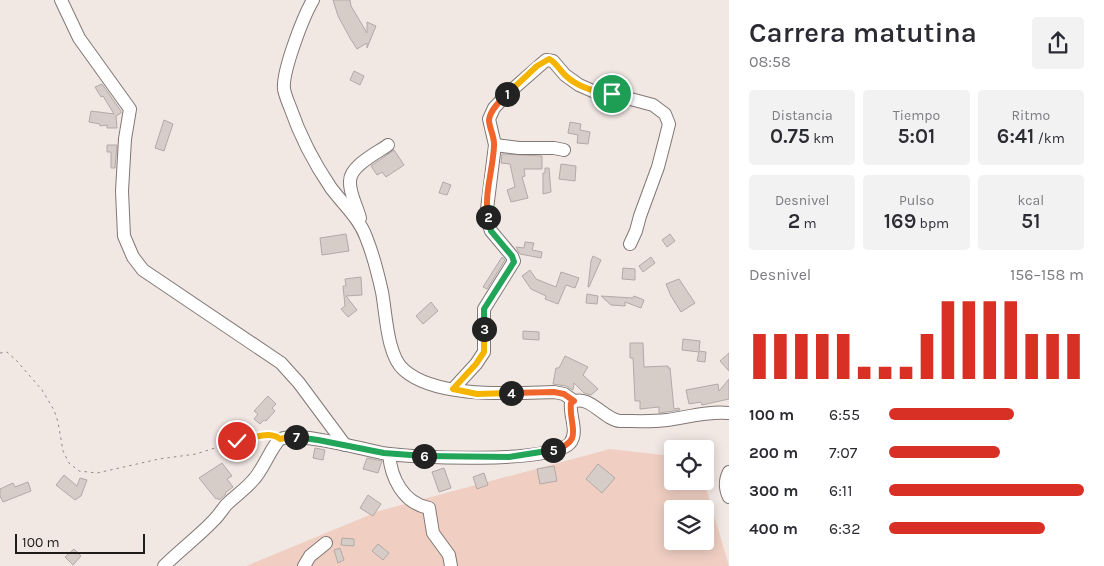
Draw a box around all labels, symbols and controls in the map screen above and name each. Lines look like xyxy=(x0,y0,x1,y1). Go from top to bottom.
text: Carrera matutina xyxy=(749,16,977,49)
button: share xyxy=(1032,17,1084,69)
text: 08:58 xyxy=(749,52,791,71)
pin xyxy=(591,73,633,115)
icon: arrive xyxy=(598,80,626,108)
pin: 1 xyxy=(494,82,520,106)
text: 1 xyxy=(505,86,510,103)
text: Distancia xyxy=(772,107,833,124)
text: Tiempo xyxy=(893,107,940,124)
text: Ritmo xyxy=(1011,107,1050,124)
text: 0.75 xyxy=(770,124,810,148)
text: 5:01 xyxy=(898,124,935,148)
text: 6:41 xyxy=(997,124,1034,148)
text: km xyxy=(810,130,834,147)
text: /km xyxy=(1034,130,1065,147)
text: Desnivel xyxy=(775,192,829,209)
text: Pulso xyxy=(899,192,934,209)
text: kcal xyxy=(1017,192,1044,209)
pin: 2 xyxy=(476,204,500,230)
text: 2 xyxy=(484,209,493,226)
text: 2 xyxy=(788,209,800,233)
text: 169 xyxy=(884,209,916,233)
text: 51 xyxy=(1021,209,1041,233)
text: m xyxy=(800,215,817,232)
text: bpm xyxy=(916,215,949,232)
text: Desnivel xyxy=(749,265,811,284)
text: 156–158 m xyxy=(1010,265,1084,284)
pin: 3 xyxy=(472,316,496,342)
text: 3 xyxy=(480,321,489,338)
pin: 4 xyxy=(498,380,524,406)
text: 4 xyxy=(507,385,516,402)
text: 100 m xyxy=(749,405,794,424)
text: 6:55 xyxy=(829,405,860,424)
pin xyxy=(216,420,258,462)
pin: 7 xyxy=(284,424,308,450)
icon: check xyxy=(223,427,251,455)
text: 7 xyxy=(293,429,300,446)
pin: 5 xyxy=(540,438,566,462)
map controls xyxy=(664,440,714,550)
button: locate xyxy=(664,440,714,490)
text: 5 xyxy=(549,442,558,459)
text: 200 m xyxy=(749,443,798,462)
text: 7:07 xyxy=(829,443,857,462)
pin: 6 xyxy=(412,444,436,468)
text: 6 xyxy=(420,448,429,465)
text: 300 m xyxy=(749,481,798,500)
text: 6:11 xyxy=(829,481,852,500)
button: layers xyxy=(664,500,714,550)
text: 400 m xyxy=(749,519,798,538)
text: 6:32 xyxy=(829,519,861,538)
scale bar xyxy=(15,531,145,554)
text: 100 m xyxy=(22,534,60,551)

